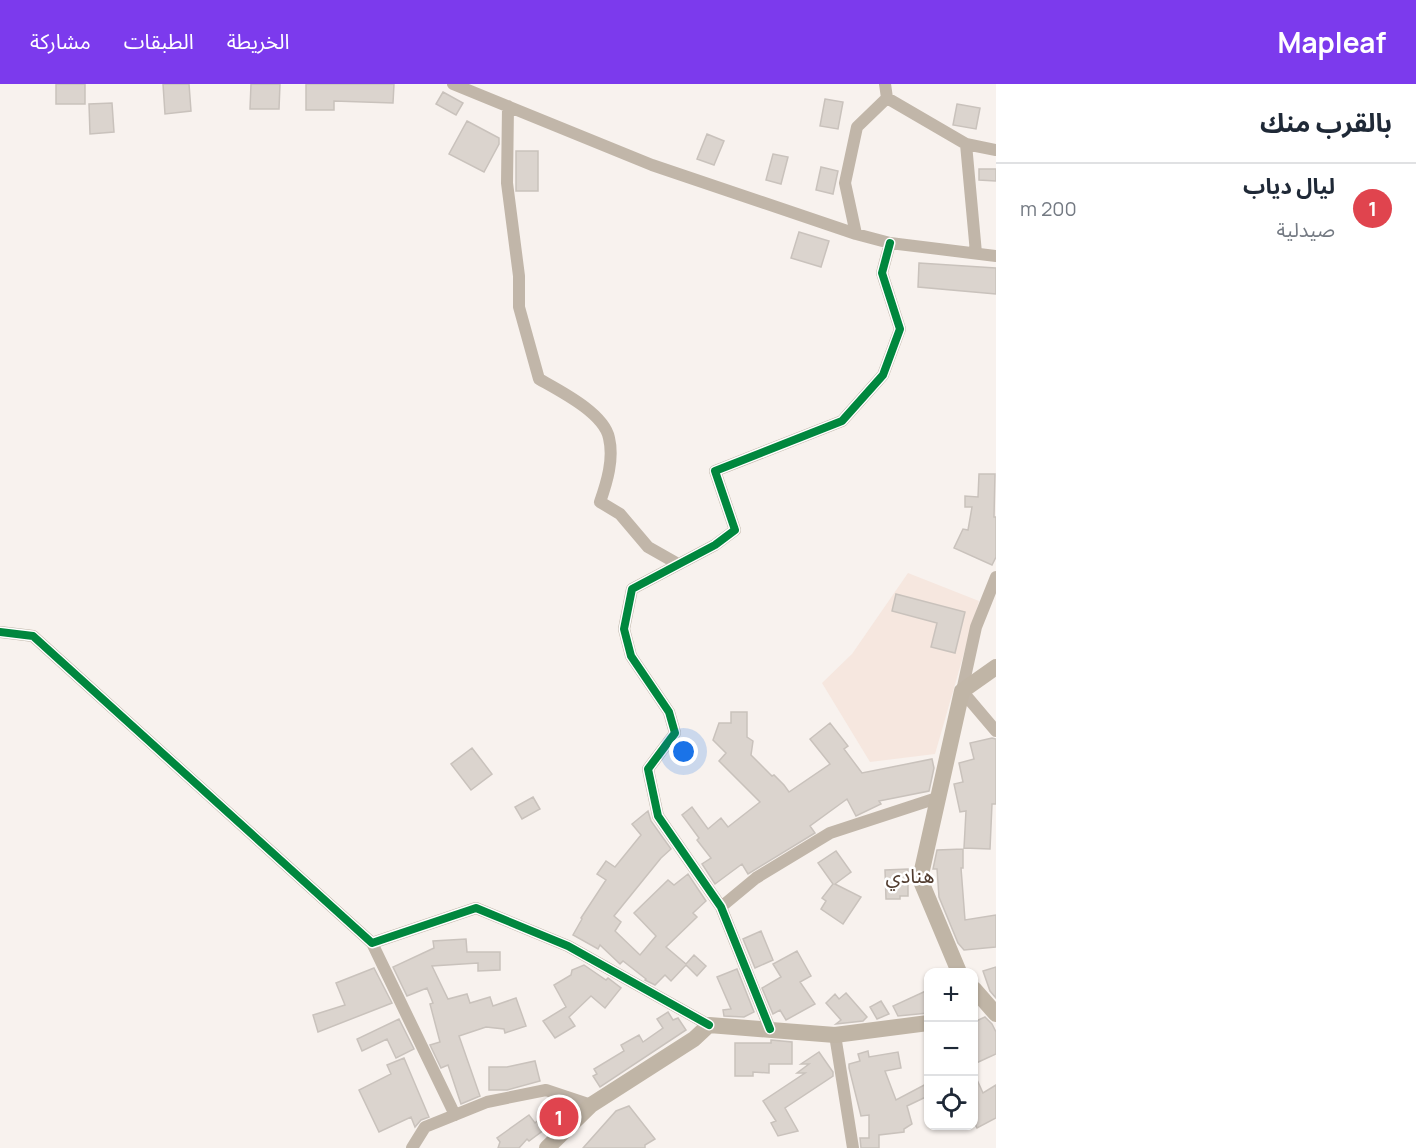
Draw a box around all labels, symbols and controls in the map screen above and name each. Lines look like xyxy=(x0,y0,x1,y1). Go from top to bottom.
text: Mapleaf xyxy=(1278,23,1386,61)
text: مشاركة xyxy=(30,27,91,55)
text: الطبقات xyxy=(124,27,194,55)
text: الخريطة xyxy=(227,27,290,55)
text: بالقرب منك xyxy=(1260,104,1392,140)
text: ليال دياب xyxy=(1243,171,1335,201)
text: 200 m xyxy=(1020,195,1077,222)
text: 1 xyxy=(1368,195,1377,222)
text: صيدلية xyxy=(1276,216,1335,243)
your location xyxy=(669,737,698,766)
district label: هنادي xyxy=(886,862,934,891)
map controls xyxy=(924,968,978,1130)
button: + xyxy=(924,968,978,1022)
button: − xyxy=(924,1022,978,1076)
button: locate xyxy=(924,1076,978,1130)
pin: 1 xyxy=(540,1094,578,1140)

